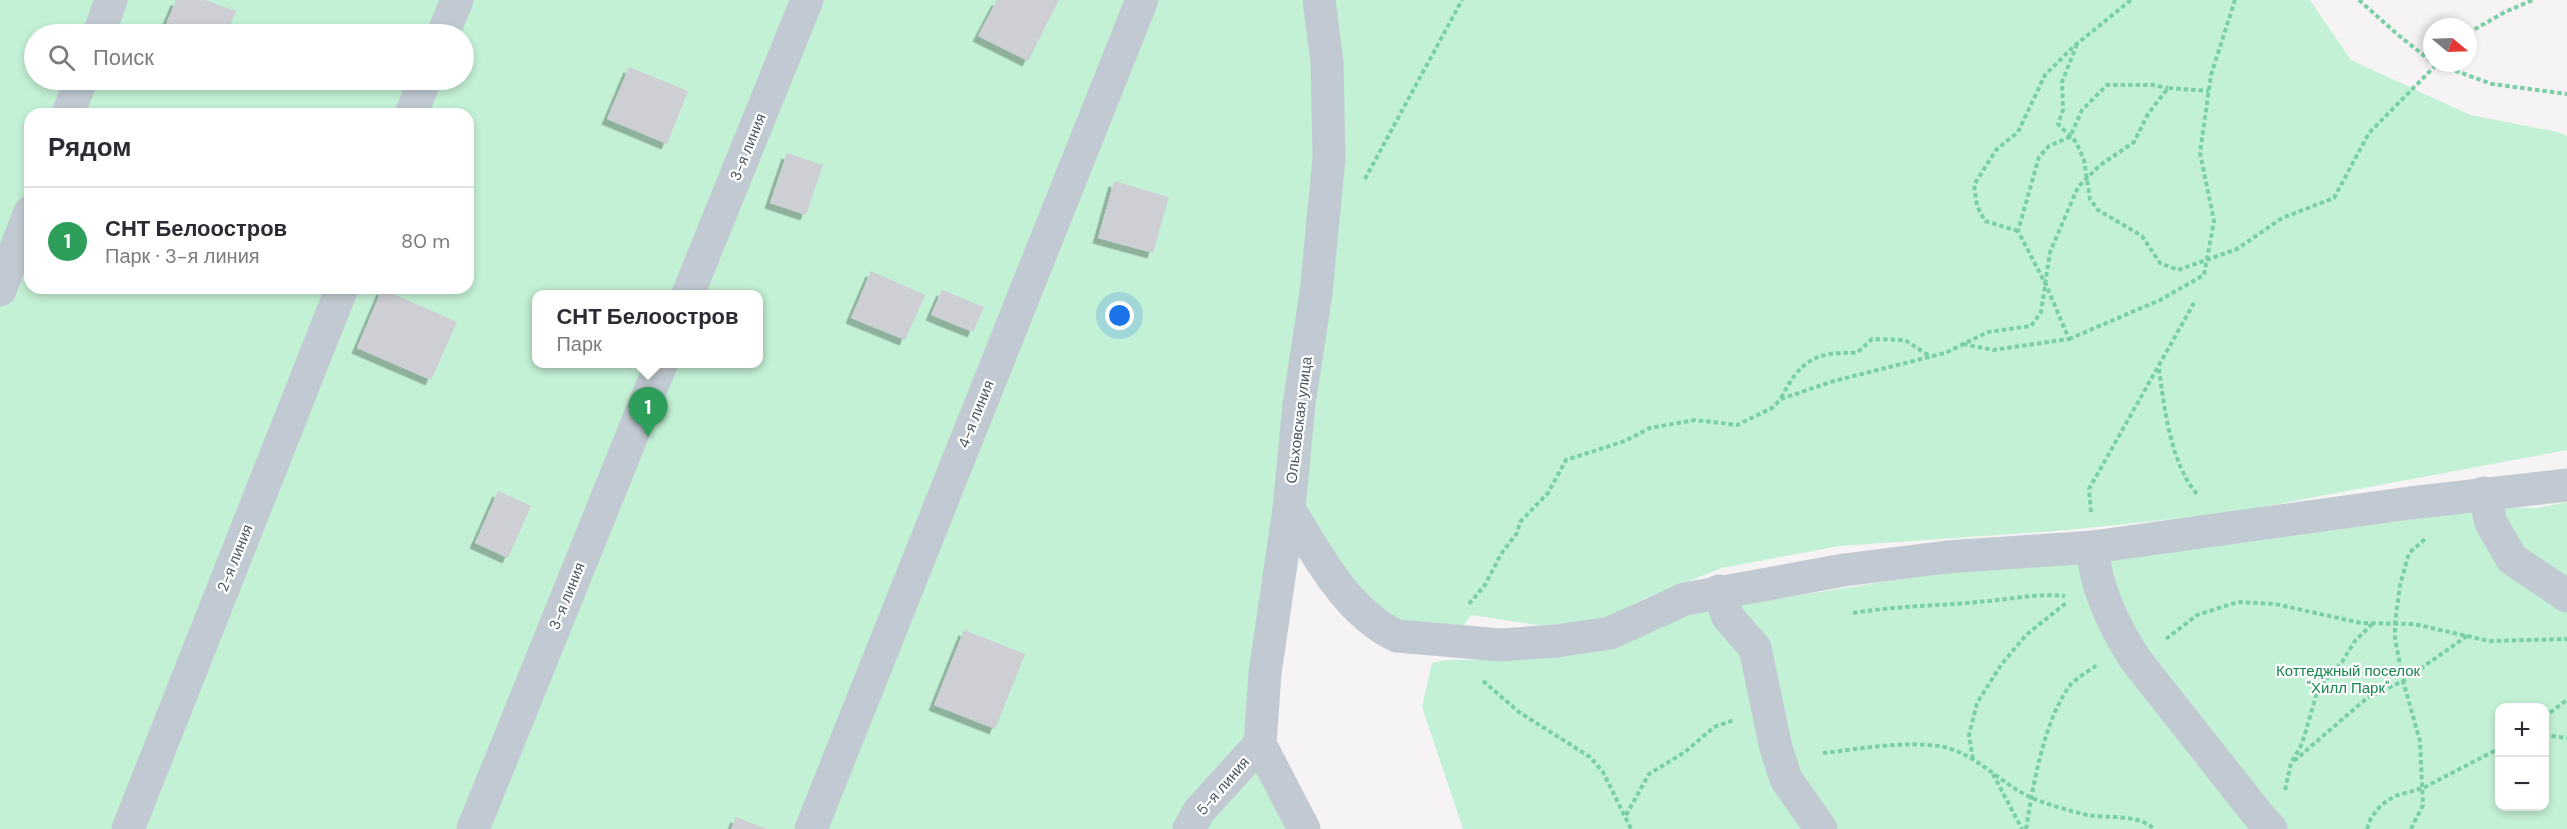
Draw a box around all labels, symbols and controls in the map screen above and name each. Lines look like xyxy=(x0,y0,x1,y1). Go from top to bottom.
north arrow xyxy=(2423,18,2477,72)
search box xyxy=(24,24,474,90)
icon: search xyxy=(45,41,78,74)
text: Поиск xyxy=(93,43,154,72)
street label: 3-я линия xyxy=(725,110,771,184)
text: Рядом xyxy=(48,130,131,164)
text: СНТ Белоостров xyxy=(105,214,287,243)
text: 1 xyxy=(64,228,71,254)
text: 80 m xyxy=(401,228,450,254)
text: Парк · 3-я линия xyxy=(105,243,260,269)
popup xyxy=(532,290,763,368)
your location xyxy=(1105,301,1134,330)
text: СНТ Белоостров xyxy=(556,302,739,331)
text: Парк xyxy=(556,331,602,357)
street label: Ольховская улица xyxy=(1281,355,1317,485)
street label: 4-я линия xyxy=(953,377,999,451)
pin: 1 xyxy=(628,388,668,437)
street label: 2-я линия xyxy=(212,521,258,595)
street label: 3-я линия xyxy=(544,559,590,633)
park label: Коттеджный поселок "Хилл Парк" xyxy=(2276,661,2421,698)
map controls xyxy=(2495,703,2549,811)
button: + xyxy=(2495,703,2549,757)
street label: 5-я линия xyxy=(1192,753,1254,819)
button: − xyxy=(2495,757,2549,811)

